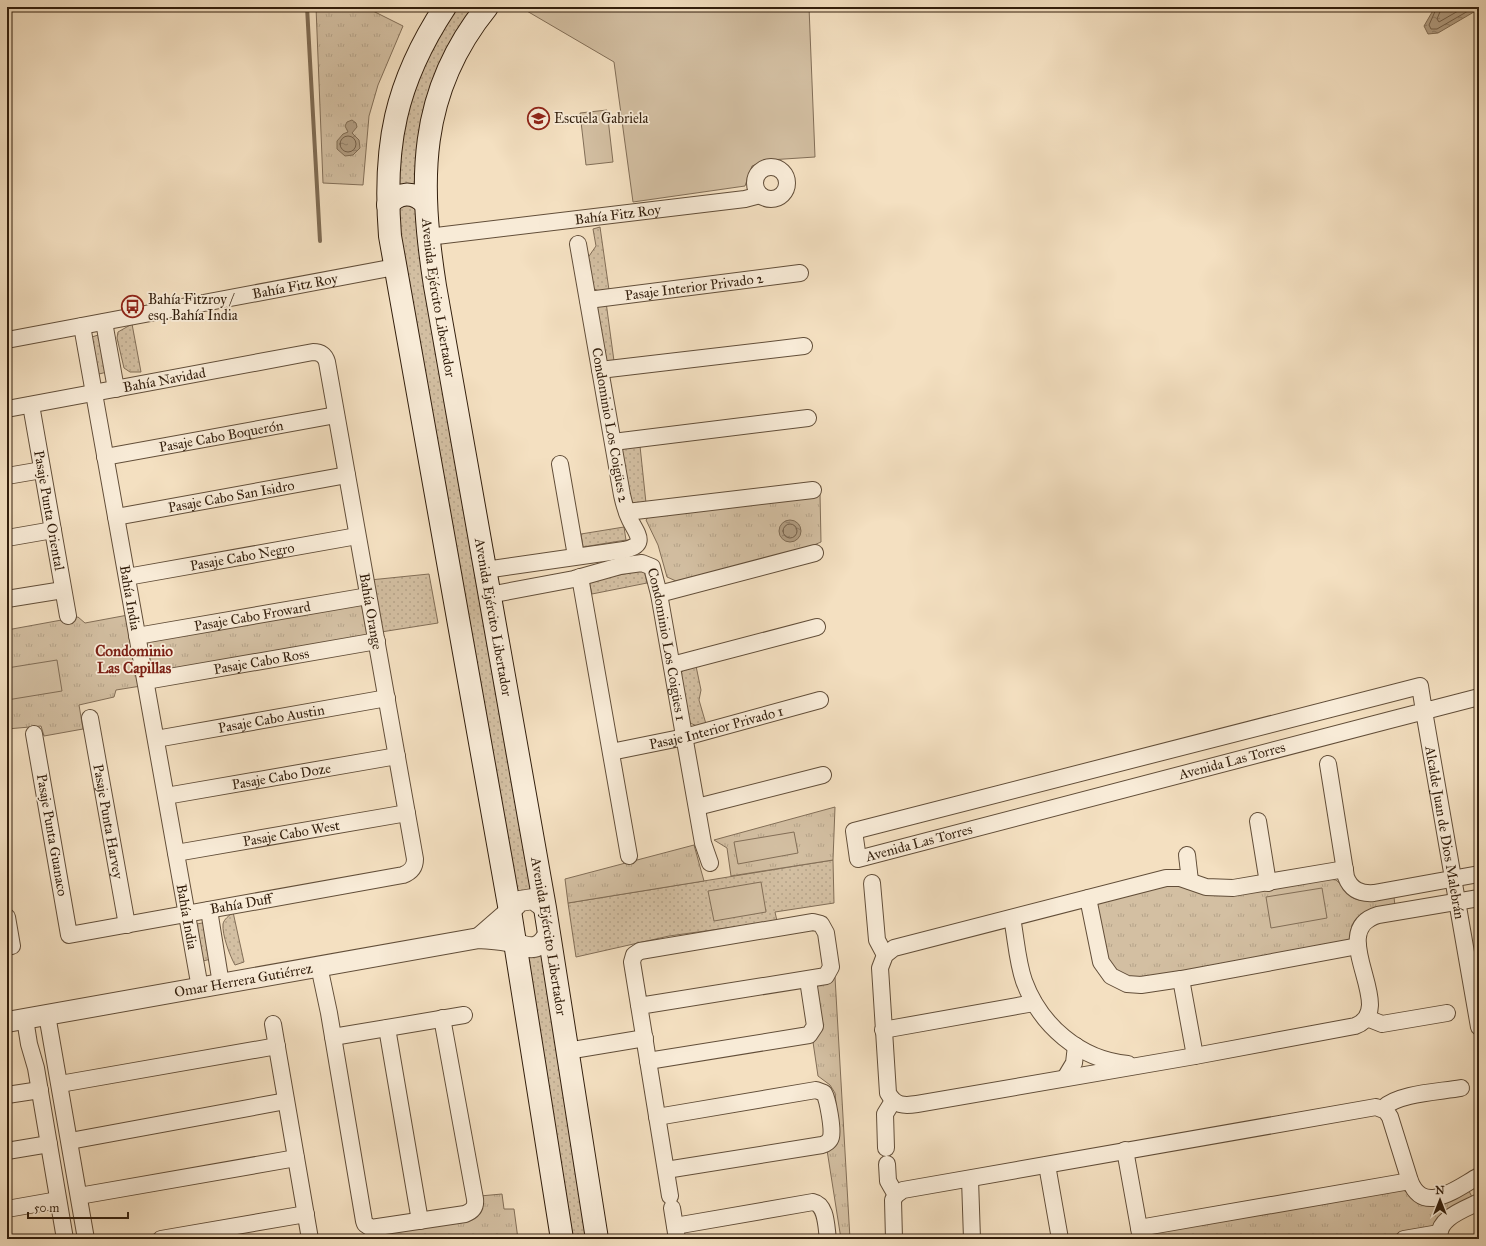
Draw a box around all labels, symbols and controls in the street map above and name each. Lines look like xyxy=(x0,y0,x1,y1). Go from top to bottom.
school or university icon: Escuela Gabriela xyxy=(526,105,552,131)
place label: Escuela Gabriela xyxy=(554,110,649,127)
street label: Bahía Fitz Roy xyxy=(574,201,662,228)
street label: Avenida Ejército Libertador xyxy=(418,217,460,379)
street label: Bahía Fitz Roy xyxy=(251,269,339,302)
street label: Pasaje Interior Privado 2 xyxy=(624,269,764,304)
place label: Bahía Fitzroy / esq. Bahía India xyxy=(148,291,238,325)
bus stop icon: Bahía Fitzroy / esq. Bahía India xyxy=(120,294,146,320)
street label: Condominio Los Coigües 2 xyxy=(588,346,632,504)
street label: Bahía Navidad xyxy=(122,364,207,396)
street label: Pasaje Cabo Boquerón xyxy=(158,416,285,456)
street label: Pasaje Punta Oriental xyxy=(31,449,68,572)
street label: Pasaje Cabo San Isidro xyxy=(167,476,296,516)
street label: Avenida Ejército Libertador xyxy=(471,536,516,698)
street label: Pasaje Cabo Negro xyxy=(189,539,296,574)
street label: Bahía India xyxy=(116,564,145,632)
street label: Condominio Los Coigües 1 xyxy=(644,566,690,723)
street label: Bahía Orange xyxy=(356,572,386,651)
street label: Pasaje Cabo Froward xyxy=(193,598,312,634)
district label: Condominio Las Capillas xyxy=(95,642,173,678)
street label: Pasaje Cabo Ross xyxy=(212,644,310,678)
street label: Pasaje Cabo Austin xyxy=(217,701,326,736)
street label: Pasaje Interior Privado 1 xyxy=(648,702,786,753)
street label: Avenida Las Torres xyxy=(1176,739,1287,784)
street label: Alcalde Juan de Dios Malebrán xyxy=(1422,744,1469,921)
street label: Pasaje Cabo Doze xyxy=(231,759,332,793)
street label: Pasaje Punta Harvey xyxy=(90,763,127,881)
street label: Pasaje Punta Guanaco xyxy=(33,772,71,898)
street label: Pasaje Cabo West xyxy=(241,816,341,850)
street label: Avenida Las Torres xyxy=(863,821,974,866)
street label: Avenida Ejército Libertador xyxy=(527,855,570,1018)
street label: Bahía India xyxy=(173,883,201,951)
street label: Bahía Duff xyxy=(209,890,276,918)
street label: Omar Herrera Gutiérrez xyxy=(173,959,314,1001)
north arrow xyxy=(1420,1180,1460,1220)
text: N xyxy=(1435,1184,1445,1197)
scale bar xyxy=(28,1194,128,1220)
text: 50 m xyxy=(34,1201,59,1215)

